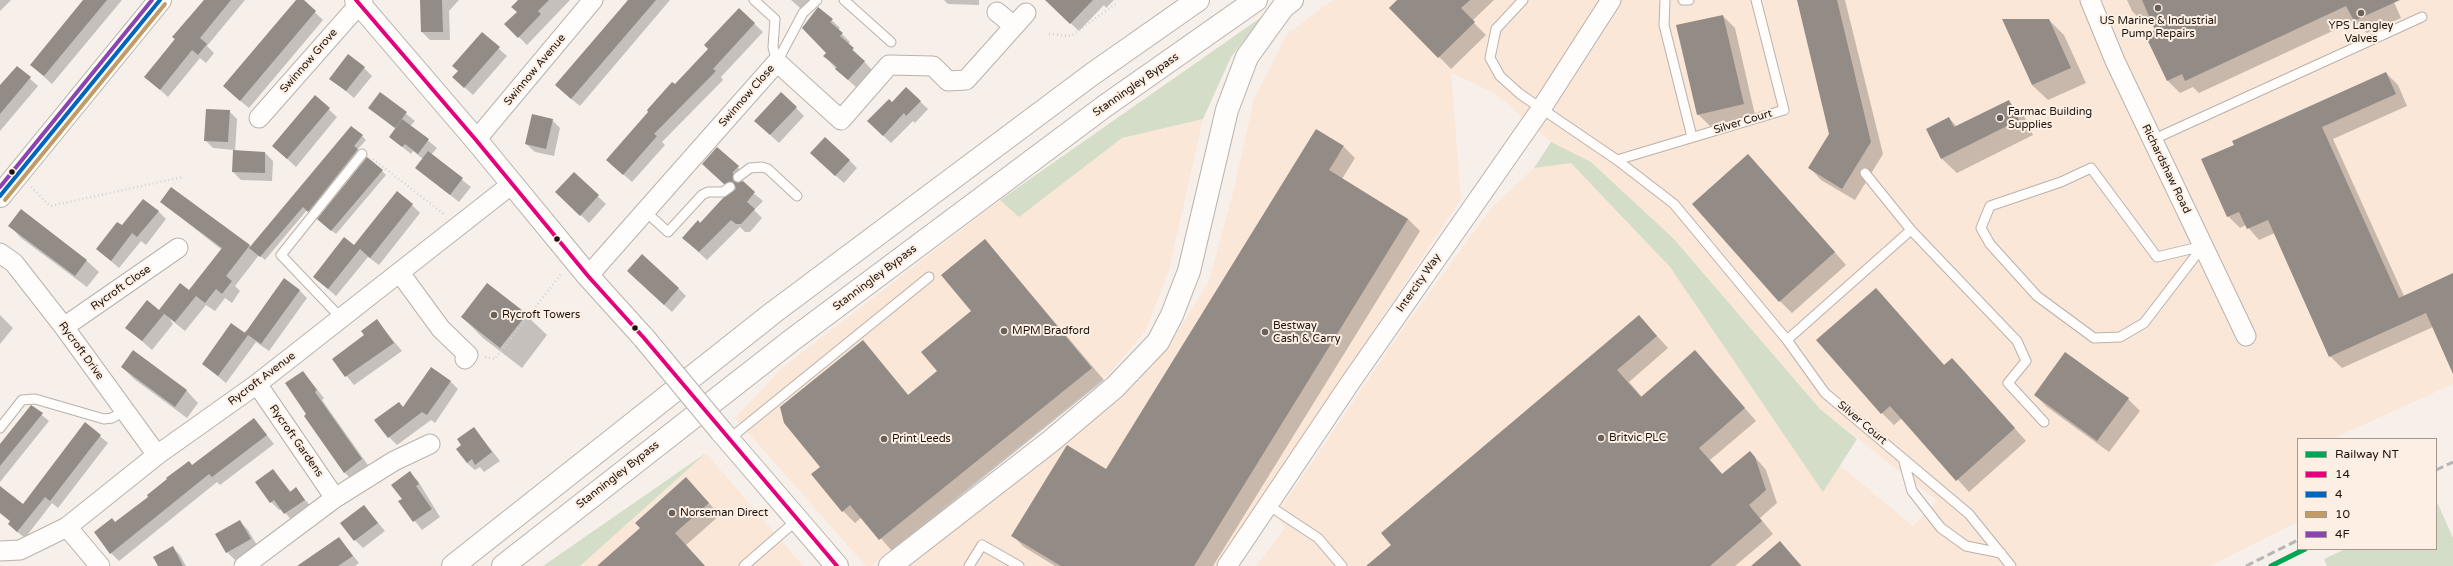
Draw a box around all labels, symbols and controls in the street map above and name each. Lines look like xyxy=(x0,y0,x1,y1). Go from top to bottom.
marker: US Marine & Industrial Pump Repairs xyxy=(2153,3,2163,13)
marker: YPS Langley Valves xyxy=(2356,8,2366,18)
place label: US Marine & Industrial Pump Repairs xyxy=(2099,14,2217,40)
place label: YPS Langley Valves xyxy=(2328,19,2394,45)
street label: Swinnow Grove xyxy=(278,26,340,96)
street label: Swinnow Avenue xyxy=(501,32,569,108)
street label: Stanningley Bypass xyxy=(1091,51,1181,119)
street label: Swinnow Close xyxy=(716,62,778,130)
place label: Farmac Building Supplies xyxy=(2008,105,2092,131)
street label: Silver Court xyxy=(1712,107,1774,137)
marker: Farmac Building Supplies xyxy=(1995,113,2005,123)
street label: Richardshaw Road xyxy=(2139,122,2193,216)
unlabelled marker xyxy=(7,167,17,177)
unlabelled marker xyxy=(552,234,562,244)
street label: Stanningley Bypass xyxy=(831,242,919,314)
street label: Intercity Way xyxy=(1394,251,1444,315)
street label: Rycroft Close xyxy=(89,263,153,313)
place label: Rycroft Towers xyxy=(502,308,580,322)
marker: Rycroft Towers xyxy=(489,310,499,320)
street label: Rycroft Drive xyxy=(56,319,106,383)
place label: Bestway Cash & Carry xyxy=(1273,319,1341,345)
unlabelled marker xyxy=(630,323,640,333)
place label: MPM Bradford xyxy=(1012,324,1090,338)
marker: MPM Bradford xyxy=(999,326,1009,336)
marker: Bestway Cash & Carry xyxy=(1260,327,1270,337)
street label: Rycroft Avenue xyxy=(226,349,298,409)
street label: Silver Court xyxy=(1835,399,1889,447)
street label: Rycroft Gardens xyxy=(266,402,326,480)
place label: Britvic PLC xyxy=(1609,431,1666,445)
place label: Print Leeds xyxy=(892,432,951,446)
marker: Britvic PLC xyxy=(1596,433,1606,443)
marker: Print Leeds xyxy=(879,434,889,444)
legend xyxy=(2297,438,2437,550)
street label: Stanningley Bypass xyxy=(574,439,662,511)
text: Railway NT xyxy=(2335,447,2399,461)
text: 14 xyxy=(2335,467,2350,481)
text: 4 xyxy=(2335,487,2343,501)
place label: Norseman Direct xyxy=(680,506,768,520)
text: 10 xyxy=(2335,507,2350,521)
marker: Norseman Direct xyxy=(667,508,677,518)
text: 4F xyxy=(2335,527,2350,541)

